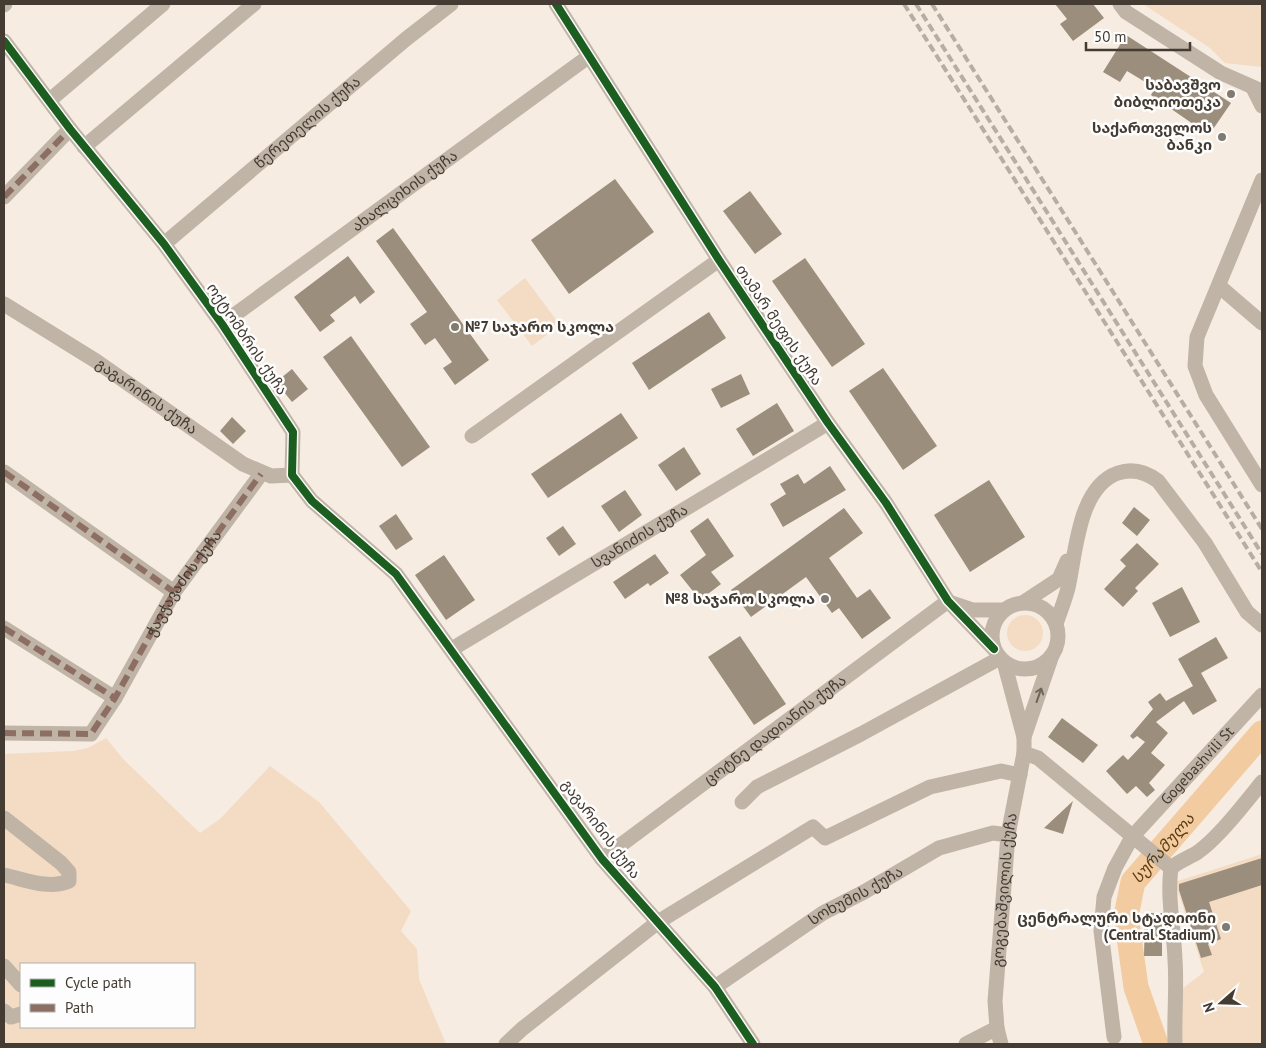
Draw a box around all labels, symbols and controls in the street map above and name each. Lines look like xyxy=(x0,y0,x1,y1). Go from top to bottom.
scale bar xyxy=(1086,20,1190,52)
text: 50 m xyxy=(1094,27,1127,46)
street label: წერეთელის ქუჩა xyxy=(250,72,364,172)
place label: საბავშვო ბიბლიოთეკა xyxy=(1114,75,1221,111)
marker: საბავშვო ბიბლიოთეკა xyxy=(1225,88,1237,100)
place label: საქართველოს ბანკი xyxy=(1092,118,1212,154)
marker: საქართველოს ბანკი xyxy=(1216,131,1228,143)
street label: ახალციხის ქუჩა xyxy=(348,145,461,235)
street label: თამარ მეფის ქუჩა xyxy=(732,261,827,389)
street label: ოქტომბრის ქუჩა xyxy=(203,279,292,398)
place label: №7 საჯარო სკოლა xyxy=(465,317,614,336)
marker: №7 საჯარო სკოლა xyxy=(449,321,461,333)
street label: გაგარინის ქუჩა xyxy=(92,354,201,438)
street label: სვანიძის ქუჩა xyxy=(588,500,691,572)
street label: ჭავჭავაძის ქუჩა xyxy=(141,526,225,640)
place label: №8 საჯარო სკოლა xyxy=(665,589,815,608)
marker: №8 საჯარო სკოლა xyxy=(819,593,831,605)
street label: ცოტნე დადიანის ქუჩა xyxy=(700,670,850,789)
one-way arrow xyxy=(1034,688,1044,704)
street label: Gogebashvili St xyxy=(1156,722,1238,809)
street label: გაგარინის ქუჩა xyxy=(558,775,645,882)
water label: სურამულა xyxy=(1127,809,1199,887)
street label: გოგებაშვილის ქუჩა xyxy=(988,811,1021,968)
street label: სოხუმის ქუჩა xyxy=(805,861,906,929)
place label: ცენტრალური სტადიონი (Central Stadium) xyxy=(1017,908,1216,944)
marker: ცენტრალური სტადიონი (Central Stadium) xyxy=(1220,921,1232,933)
legend xyxy=(20,963,195,1028)
text: Cycle path xyxy=(65,973,131,992)
north arrow xyxy=(1196,978,1246,1028)
text: Path xyxy=(65,998,94,1017)
text: N xyxy=(1199,1000,1219,1015)

